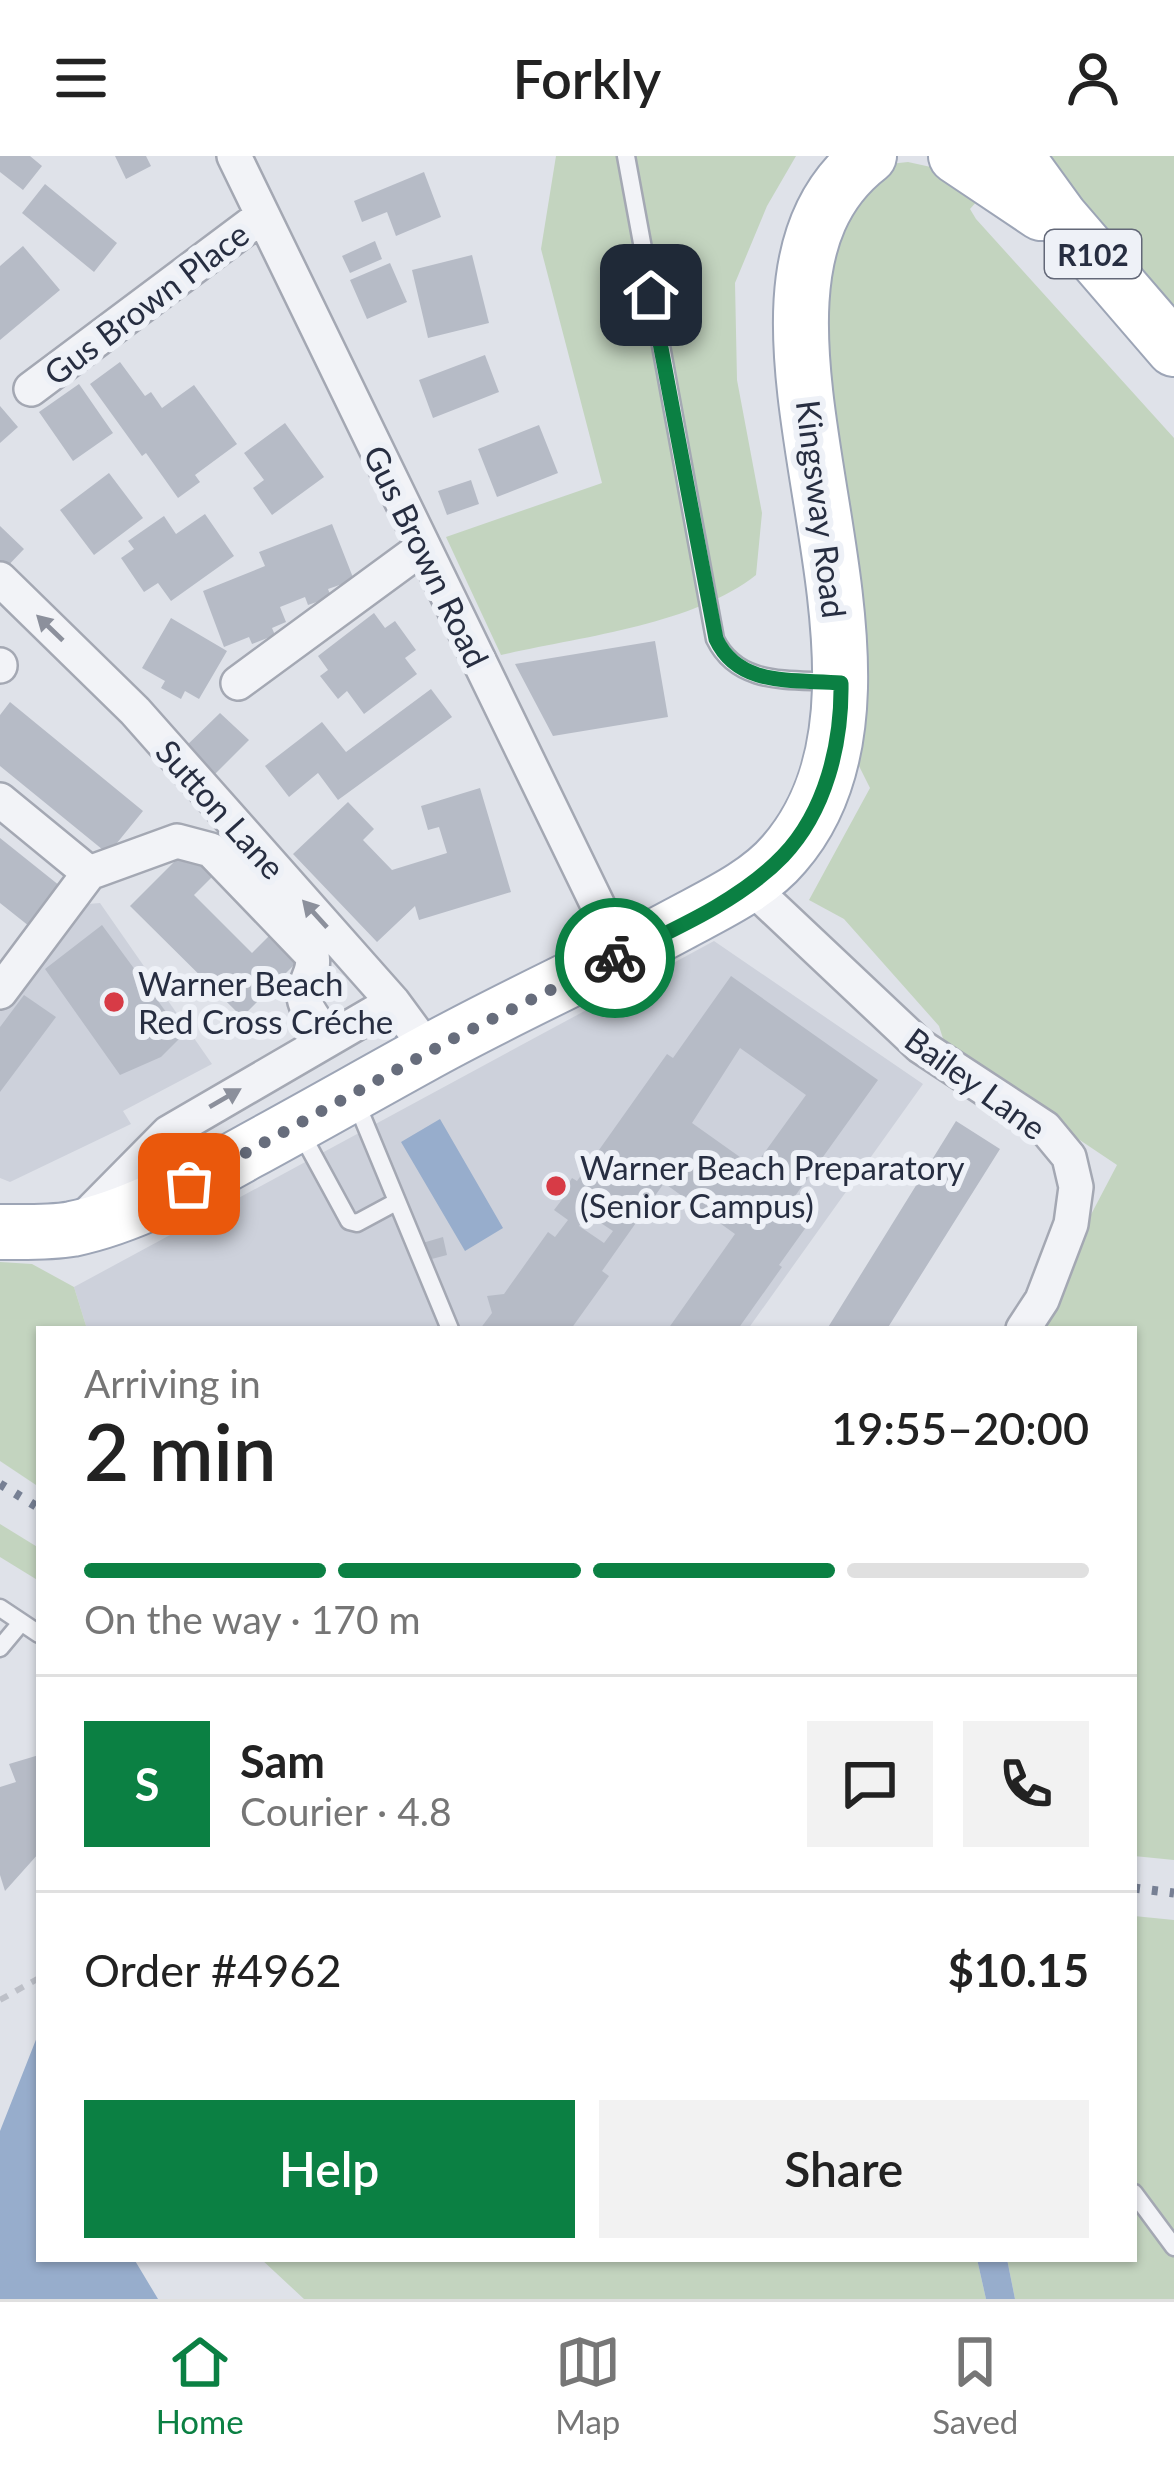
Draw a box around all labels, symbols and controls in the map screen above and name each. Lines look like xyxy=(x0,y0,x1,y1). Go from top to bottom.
icon: menu xyxy=(48,45,114,111)
icon: person xyxy=(1060,45,1126,111)
text: Forkly xyxy=(513,46,661,111)
street label: Gus Brown Place xyxy=(36,213,256,393)
road number: R102 xyxy=(1045,230,1141,278)
pin xyxy=(600,244,702,346)
icon: home xyxy=(618,262,684,328)
street label: Kingsway Road xyxy=(789,398,855,620)
street label: Gus Brown Road xyxy=(356,439,498,673)
one-way arrow xyxy=(36,615,65,643)
street label: Sutton Lane xyxy=(148,731,294,887)
courier xyxy=(555,898,675,1018)
one-way arrow xyxy=(302,900,329,929)
icon: bike xyxy=(582,925,648,991)
place label: Warner Beach Red Cross Créche xyxy=(138,963,393,1041)
marker: Warner Beach Red Cross Créche xyxy=(101,989,127,1015)
street label: Bailey Lane xyxy=(898,1019,1054,1147)
one-way arrow xyxy=(208,1088,242,1109)
pin xyxy=(138,1133,240,1235)
place label: Warner Beach Preparatory (Senior Campus) xyxy=(580,1147,964,1225)
icon: bag xyxy=(156,1151,222,1217)
marker: Warner Beach Preparatory (Senior Campus) xyxy=(543,1173,569,1199)
text: Arriving in xyxy=(84,1360,261,1406)
text: 19:55–20:00 xyxy=(831,1401,1089,1455)
text: 2 min xyxy=(84,1404,277,1498)
text: On the way · 170 m xyxy=(84,1596,421,1642)
button: chat xyxy=(807,1721,933,1847)
button: phone xyxy=(963,1721,1089,1847)
text: Sam xyxy=(240,1734,325,1788)
text: S xyxy=(135,1757,159,1811)
text: Courier · 4.8 xyxy=(240,1788,452,1834)
text: Order #4962 xyxy=(84,1943,342,1997)
text: $10.15 xyxy=(948,1943,1089,1997)
button: Help xyxy=(84,2100,575,2238)
button: Share xyxy=(599,2100,1089,2238)
tab: Home xyxy=(156,2329,244,2441)
tab: Map xyxy=(555,2329,621,2441)
tab: Saved xyxy=(932,2329,1018,2441)

